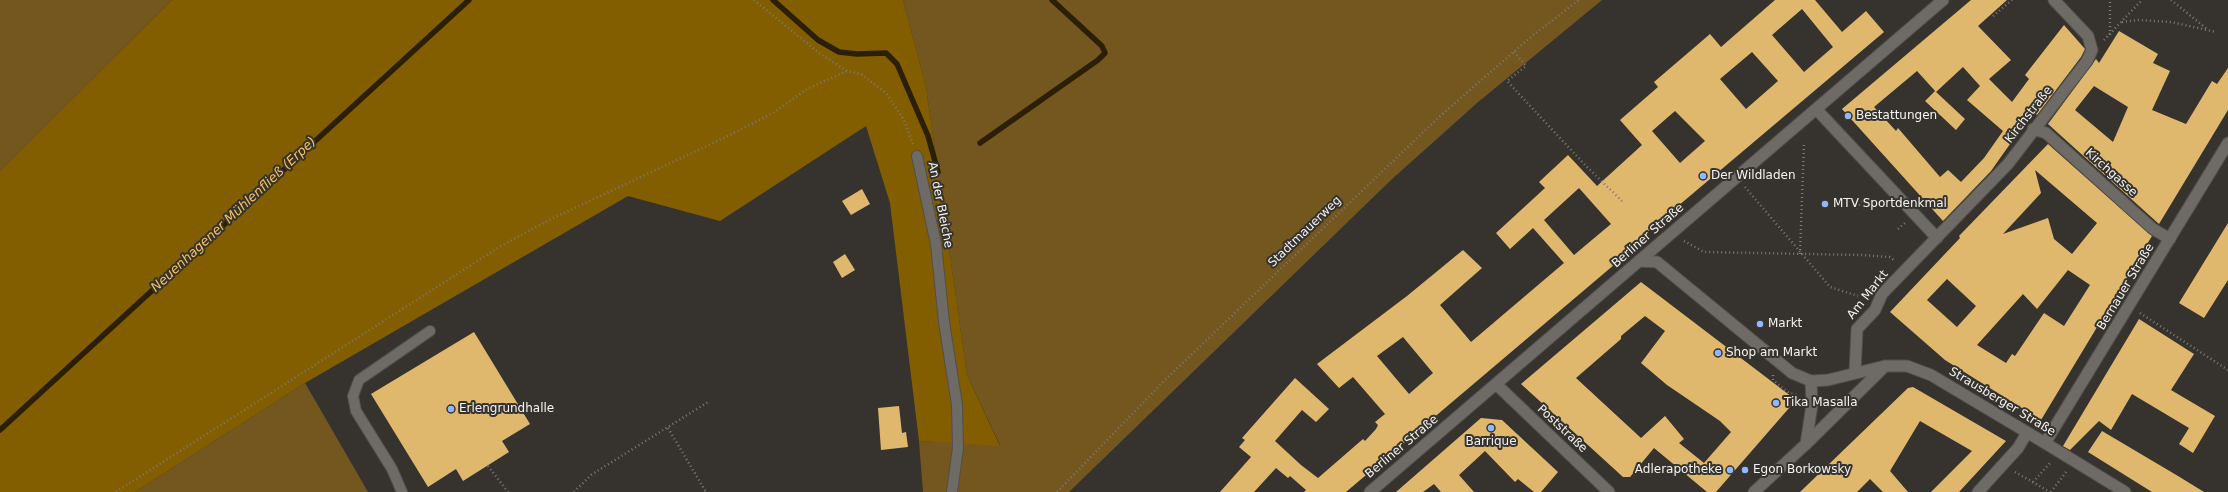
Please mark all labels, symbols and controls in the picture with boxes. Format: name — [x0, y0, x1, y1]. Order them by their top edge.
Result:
street label: Kirchstraße — [2002, 84, 2056, 146]
place label: Bestattungen — [1856, 109, 1937, 123]
marker: Bestattungen — [1843, 111, 1853, 121]
water label: Neuenhagener Mühlenfließ (Erpe) — [148, 134, 320, 296]
street label: Kirchgasse — [2082, 146, 2140, 200]
street label: An der Bleiche — [925, 161, 955, 249]
place label: Der Wildladen — [1711, 169, 1796, 183]
marker: Der Wildladen — [1698, 171, 1708, 181]
street label: Stadtmauerweg — [1266, 194, 1344, 270]
place label: MTV Sportdenkmal — [1833, 197, 1947, 211]
marker: MTV Sportdenkmal — [1820, 199, 1830, 209]
street label: Berliner Straße — [1609, 201, 1687, 271]
street label: Bernauer Straße — [2094, 241, 2158, 333]
street label: Am Markt — [1844, 268, 1892, 322]
place label: Markt — [1768, 317, 1802, 331]
marker: Markt — [1755, 319, 1765, 329]
place label: Shop am Markt — [1726, 346, 1817, 360]
marker: Shop am Markt — [1713, 348, 1723, 358]
street label: Strausberger Straße — [1946, 365, 2058, 439]
place label: Tika Masalla — [1784, 396, 1858, 410]
marker: Tika Masalla — [1771, 398, 1781, 408]
place label: Erlengrundhalle — [459, 402, 554, 416]
street label: Poststraße — [1534, 402, 1590, 456]
marker: Erlengrundhalle — [446, 404, 456, 414]
street label: Berliner Straße — [1363, 412, 1441, 482]
marker: Barrique — [1486, 423, 1496, 433]
place label: Barrique — [1465, 435, 1517, 449]
place label: Adlerapotheke — [1635, 463, 1722, 477]
place label: Egon Borkowsky — [1753, 463, 1851, 477]
marker: Adlerapotheke — [1725, 465, 1735, 475]
marker: Egon Borkowsky — [1740, 465, 1750, 475]

